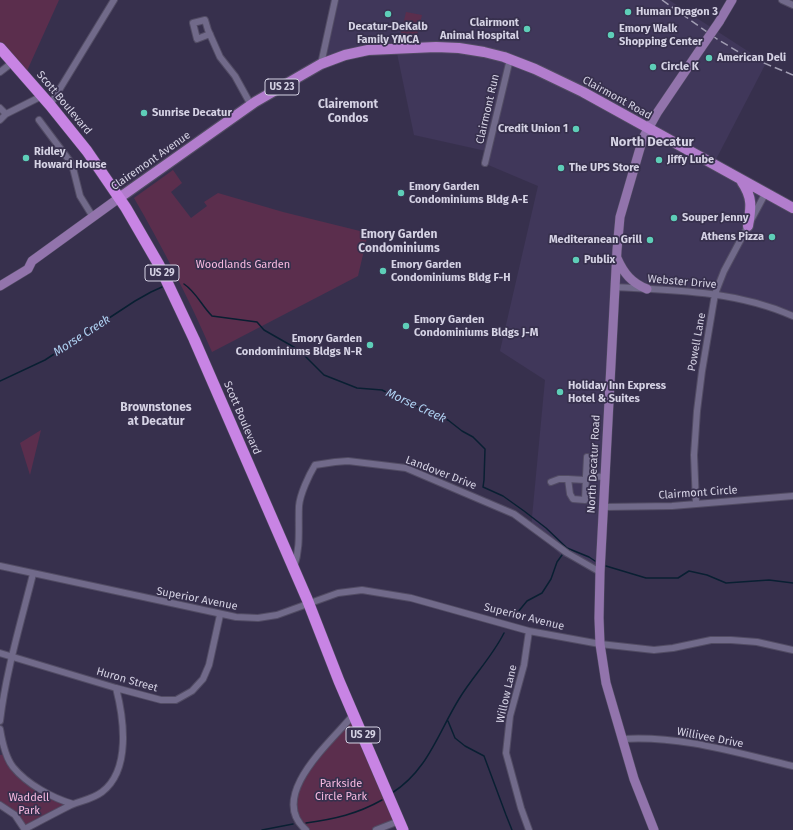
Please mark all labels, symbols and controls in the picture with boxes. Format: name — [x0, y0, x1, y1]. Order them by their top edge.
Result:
place label: Human Dragon 3 — [636, 5, 718, 19]
marker: Human Dragon 3 — [623, 7, 633, 17]
marker: Decatur-DeKalb Family YMCA — [383, 9, 393, 19]
place label: Clairmont Animal Hospital — [440, 16, 519, 42]
place label: Decatur-DeKalb Family YMCA — [348, 20, 428, 46]
place label: Emory Walk Shopping Center — [619, 22, 702, 48]
marker: Clairmont Animal Hospital — [522, 24, 532, 34]
marker: Emory Walk Shopping Center — [606, 30, 616, 40]
place label: American Deli — [717, 51, 786, 65]
marker: American Deli — [704, 53, 714, 63]
place label: Circle K — [661, 60, 699, 74]
marker: Circle K — [648, 62, 658, 72]
street label: Scott Boulevard — [34, 69, 94, 137]
street label: Clairmont Run — [474, 73, 502, 145]
street label: Clairmont Road — [580, 74, 654, 122]
road number: US 23 — [265, 79, 299, 95]
district label: Clairemont Condos — [318, 98, 378, 126]
place label: Sunrise Decatur — [152, 106, 232, 120]
marker: Sunrise Decatur — [139, 108, 149, 118]
place label: Credit Union 1 — [498, 122, 568, 136]
marker: Credit Union 1 — [571, 124, 581, 134]
street label: Clairemont Avenue — [109, 129, 193, 193]
district label: North Decatur — [610, 134, 694, 150]
place label: Ridley Howard House — [34, 145, 107, 171]
marker: Ridley Howard House — [21, 153, 31, 163]
place label: Jiffy Lube — [667, 153, 714, 167]
marker: Jiffy Lube — [654, 155, 664, 165]
place label: The UPS Store — [569, 161, 639, 175]
marker: The UPS Store — [556, 163, 566, 173]
place label: Emory Garden Condominiums Bldg A-E — [409, 180, 528, 206]
marker: Emory Garden Condominiums Bldg A-E — [396, 188, 406, 198]
place label: Souper Jenny — [682, 211, 749, 225]
marker: Souper Jenny — [669, 213, 679, 223]
district label: Emory Garden Condominiums — [358, 228, 440, 256]
place label: Athens Pizza — [701, 230, 764, 244]
marker: Athens Pizza — [767, 232, 777, 242]
place label: Mediteranean Grill — [549, 233, 642, 247]
marker: Mediteranean Grill — [645, 235, 655, 245]
place label: Publix — [584, 253, 615, 267]
marker: Publix — [571, 255, 581, 265]
park label: Woodlands Garden — [196, 258, 290, 272]
place label: Emory Garden Condominiums Bldg F-H — [391, 258, 511, 284]
road number: US 29 — [145, 265, 179, 281]
marker: Emory Garden Condominiums Bldg F-H — [378, 266, 388, 276]
street label: Webster Drive — [647, 272, 717, 292]
water label: Morse Creek — [51, 312, 113, 360]
street label: Powell Lane — [685, 312, 709, 372]
place label: Emory Garden Condominiums Bldgs J-M — [414, 313, 538, 339]
marker: Emory Garden Condominiums Bldgs J-M — [401, 321, 411, 331]
place label: Emory Garden Condominiums Bldgs N-R — [236, 332, 362, 358]
marker: Emory Garden Condominiums Bldgs N-R — [365, 340, 375, 350]
street label: Scott Boulevard — [221, 379, 263, 457]
place label: Holiday Inn Express Hotel & Suites — [568, 379, 666, 405]
water label: Morse Creek — [383, 386, 449, 426]
marker: Holiday Inn Express Hotel & Suites — [555, 387, 565, 397]
district label: Brownstones at Decatur — [120, 401, 192, 429]
street label: North Decatur Road — [585, 414, 603, 514]
street label: Landover Drive — [404, 453, 478, 493]
street label: Clairmont Circle — [658, 484, 738, 502]
street label: Superior Avenue — [155, 585, 239, 613]
street label: Superior Avenue — [482, 601, 566, 633]
street label: Willow Lane — [494, 663, 520, 725]
street label: Huron Street — [95, 665, 159, 695]
street label: Willivee Drive — [675, 725, 745, 751]
road number: US 29 — [346, 727, 380, 743]
park label: Parkside Circle Park — [315, 777, 367, 803]
park label: Waddell Park — [9, 791, 49, 817]

